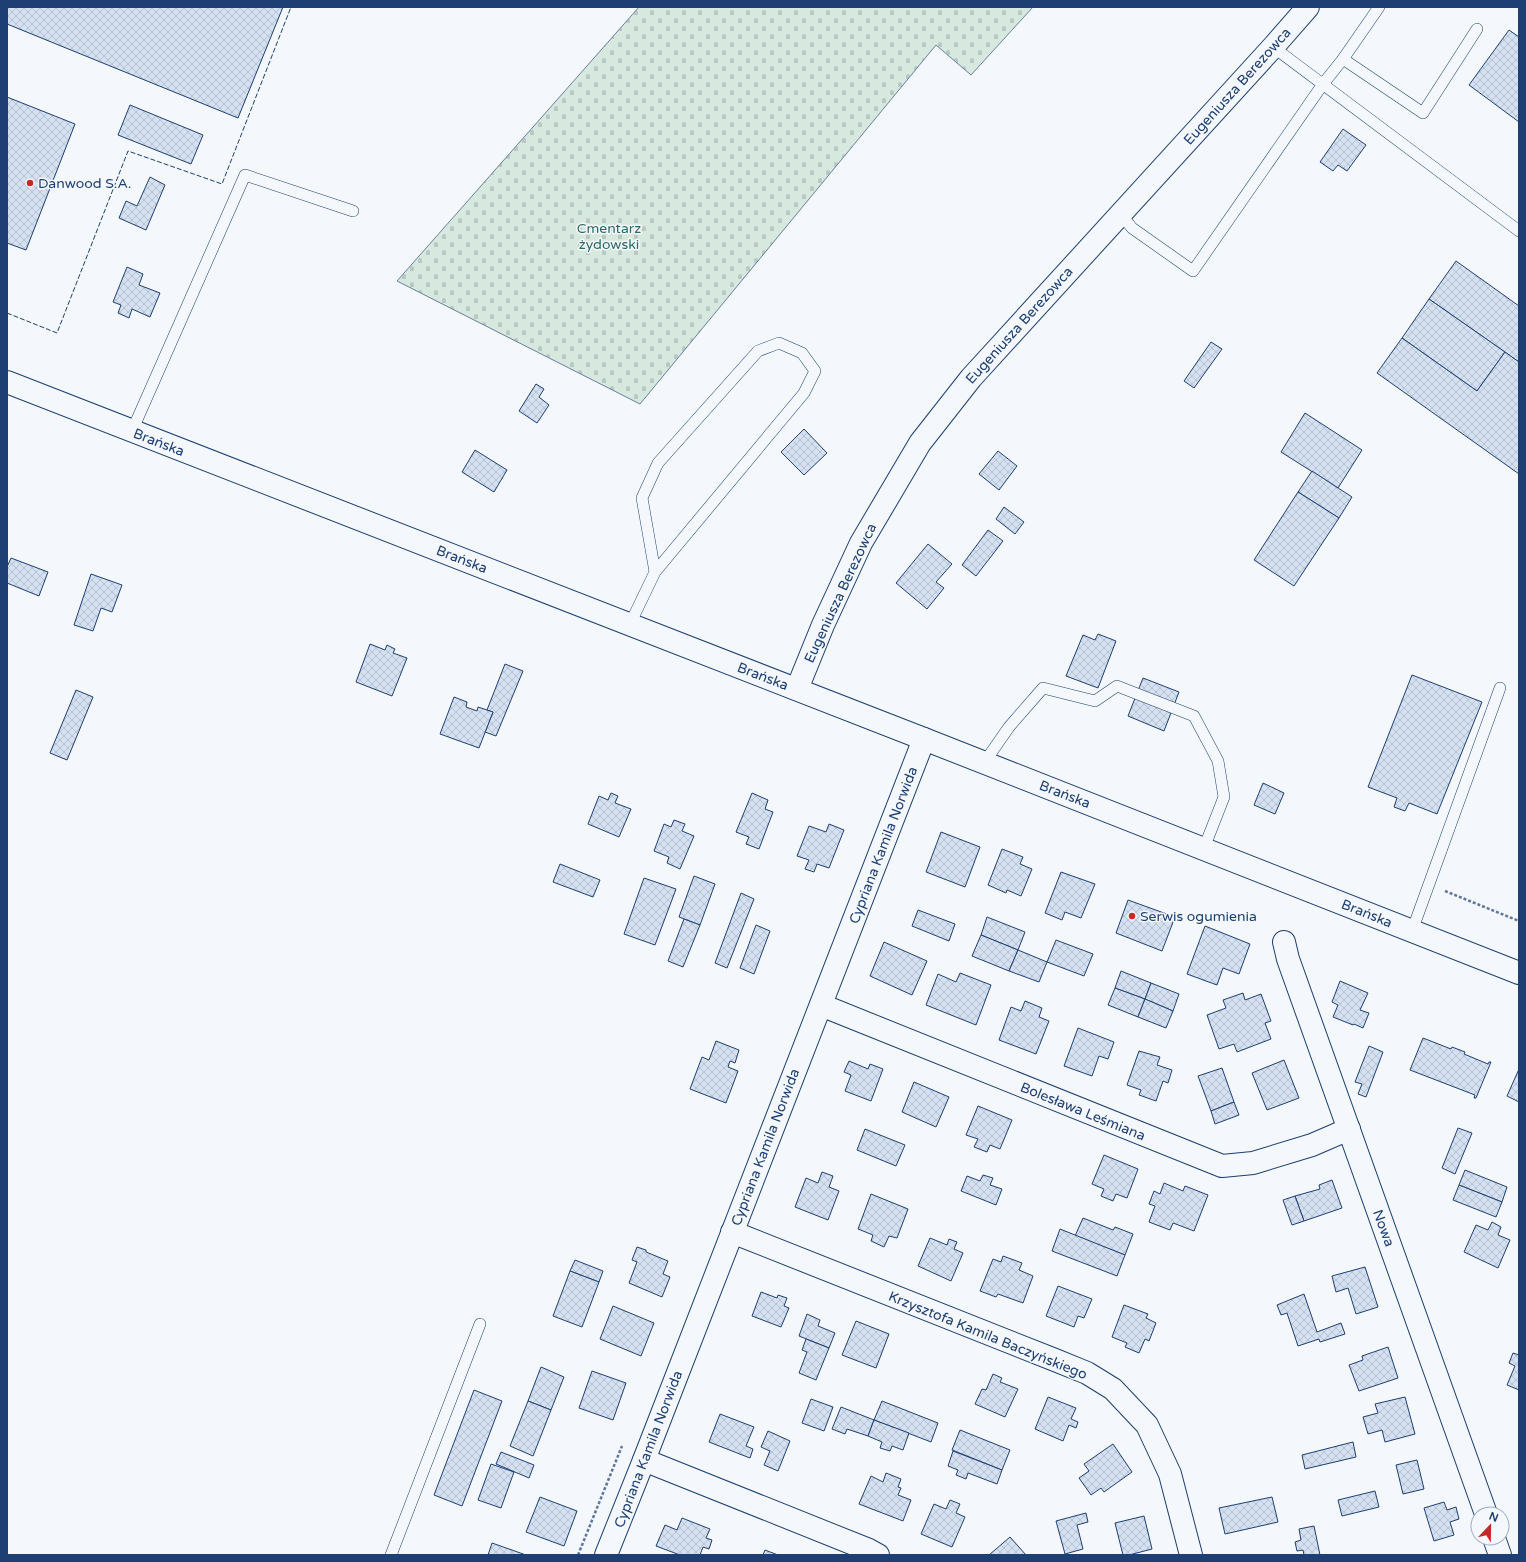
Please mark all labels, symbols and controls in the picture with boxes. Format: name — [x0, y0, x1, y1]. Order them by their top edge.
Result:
street label: Eugeniusza Berezowca — [1180, 24, 1295, 149]
place label: Danwood S.A. — [38, 175, 131, 192]
marker: Danwood S.A. — [25, 178, 35, 188]
park label: Cmentarz żydowski — [577, 220, 641, 253]
street label: Eugeniusza Berezowca — [962, 263, 1077, 388]
street label: Brańska — [131, 425, 187, 460]
street label: Eugeniusza Berezowca — [801, 521, 880, 666]
street label: Brańska — [434, 542, 490, 577]
street label: Brańska — [735, 659, 791, 694]
street label: Cypriana Kamila Norwida — [846, 764, 921, 926]
street label: Brańska — [1037, 777, 1093, 812]
street label: Brańska — [1339, 896, 1395, 931]
place label: Serwis ogumienia — [1140, 908, 1257, 925]
marker: Serwis ogumienia — [1127, 911, 1137, 921]
street label: Cypriana Kamila Norwida — [728, 1066, 803, 1228]
street label: Bolesława Leśmiana — [1018, 1079, 1148, 1144]
street label: Nowa — [1369, 1207, 1398, 1249]
street label: Krzysztofa Kamila Baczyńskiego — [886, 1288, 1090, 1383]
street label: Cypriana Kamila Norwida — [611, 1368, 686, 1530]
north arrow — [1470, 1506, 1510, 1546]
text: N — [1487, 1510, 1500, 1525]

